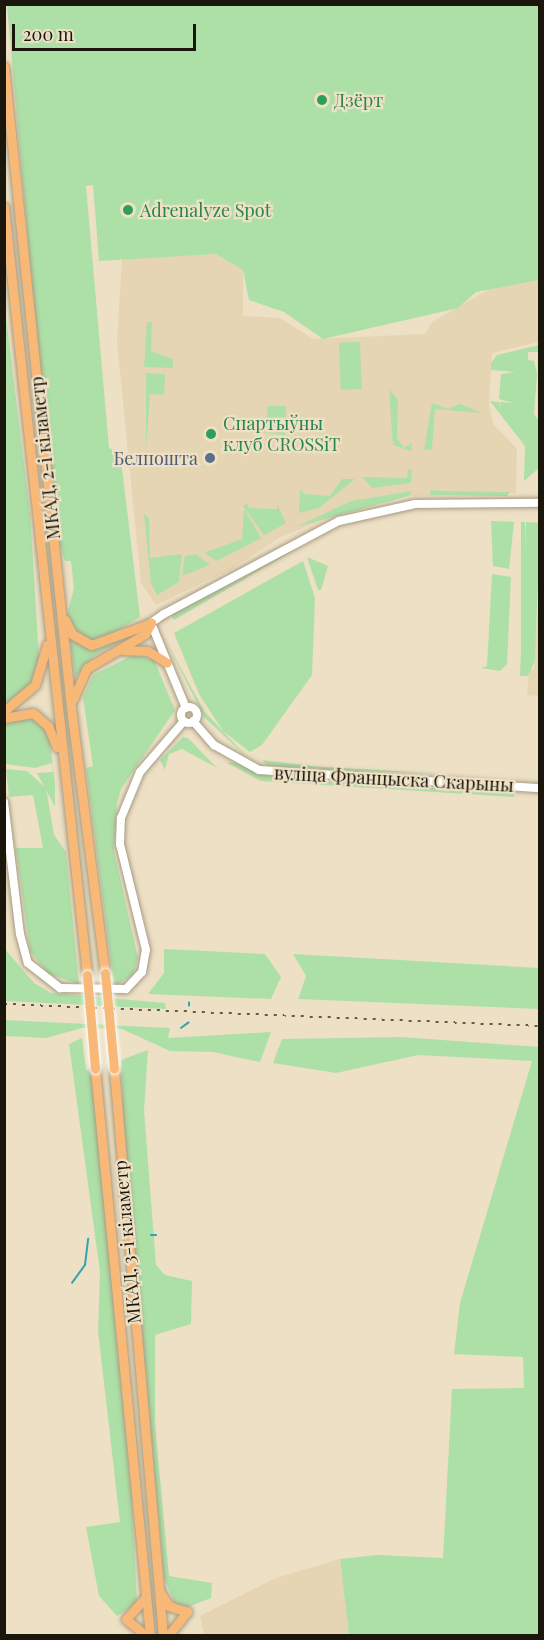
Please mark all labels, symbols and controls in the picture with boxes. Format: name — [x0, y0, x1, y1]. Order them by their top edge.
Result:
scale bar — [15, 12, 200, 50]
text: 200 m — [23, 22, 74, 46]
place label: Дзёрт — [334, 89, 383, 111]
marker: Дзёрт — [315, 93, 329, 107]
place label: Adrenalyze Spot — [140, 199, 271, 221]
marker: Adrenalyze Spot — [121, 203, 135, 217]
street label: МКАД, 2-і кіламетр — [26, 375, 64, 541]
place label: Спартыўны клуб CROSSiT — [223, 413, 340, 456]
marker: Спартыўны клуб CROSSiT — [204, 427, 218, 441]
place label: Белпошта — [113, 447, 198, 469]
marker: Белпошта — [203, 451, 217, 465]
street label: вуліца Францыска Скарыны — [274, 762, 514, 796]
street label: МКАД, 3-і кіламетр — [109, 1160, 145, 1324]

